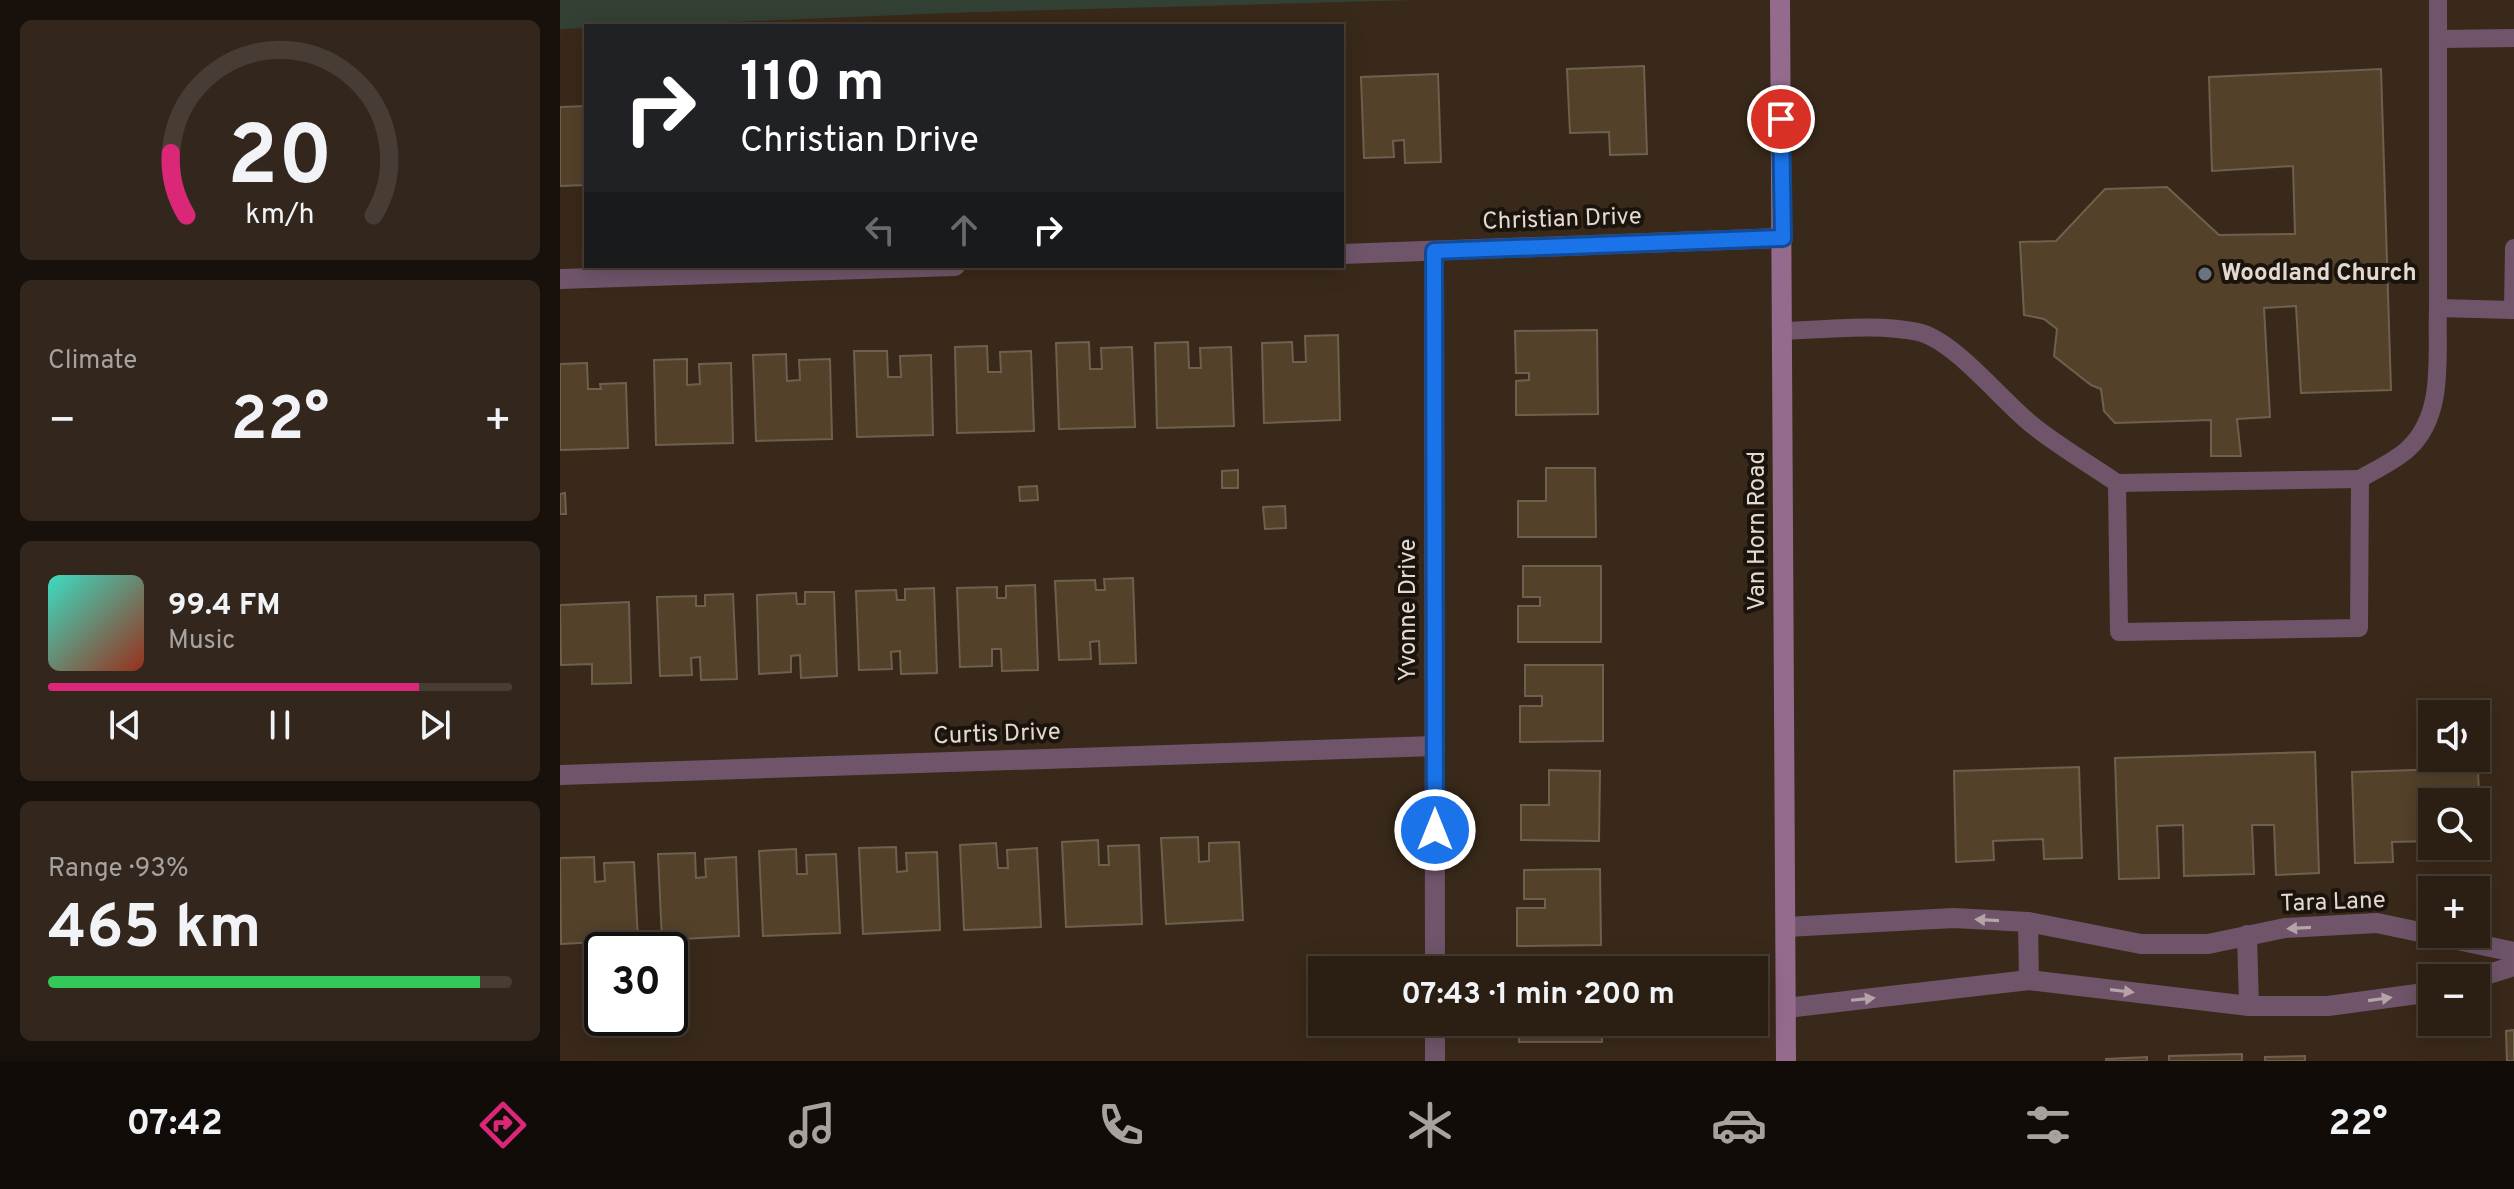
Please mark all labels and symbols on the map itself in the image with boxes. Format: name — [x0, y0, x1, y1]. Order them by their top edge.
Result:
pin — [1747, 85, 1815, 153]
street label: Christian Drive — [1482, 202, 1642, 238]
place label: Woodland Church — [2221, 259, 2417, 289]
marker: Woodland Church — [2196, 265, 2214, 283]
street label: Van Horn Road — [1743, 451, 1773, 611]
street label: Yvonne Drive — [1394, 539, 1424, 681]
street label: Curtis Drive — [933, 718, 1061, 752]
position arrow — [1393, 788, 1477, 872]
street label: Tara Lane — [2280, 886, 2386, 920]
one-way arrow — [1974, 913, 1999, 926]
one-way arrow — [2286, 921, 2311, 934]
speed limit sign: 30 — [584, 932, 688, 1036]
one-way arrow — [2110, 985, 2135, 998]
one-way arrow — [2368, 992, 2393, 1005]
one-way arrow — [1851, 993, 1876, 1006]

